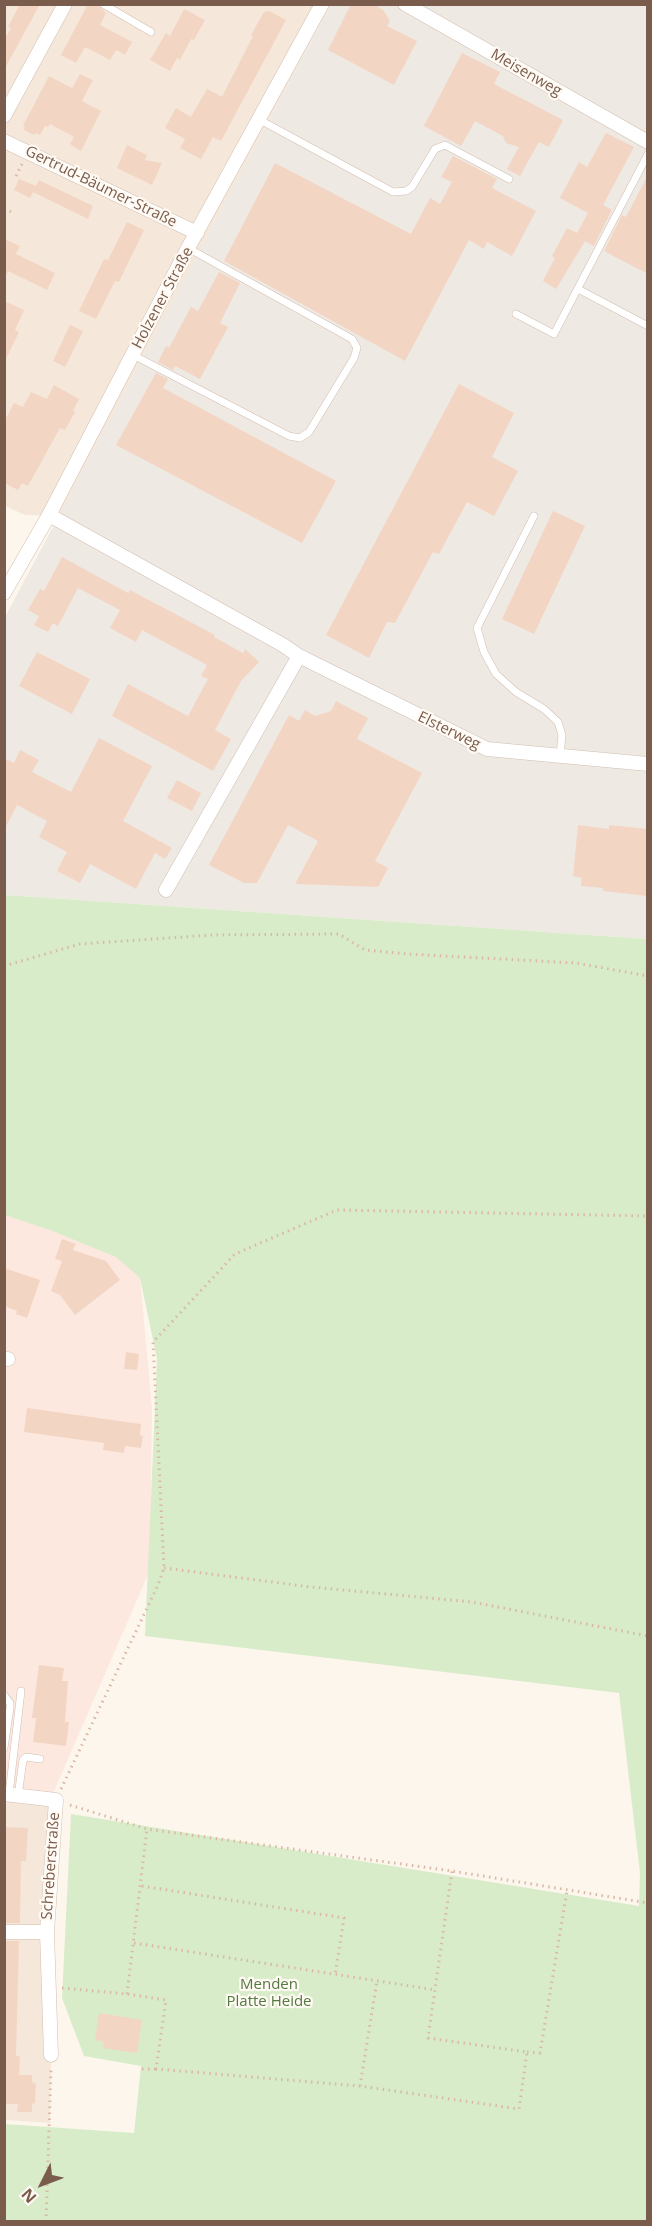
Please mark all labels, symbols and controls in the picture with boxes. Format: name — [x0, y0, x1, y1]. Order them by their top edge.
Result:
street label: Meisenweg — [487, 46, 565, 100]
street label: Gertrud-Bäumer-Straße — [22, 142, 180, 232]
street label: Holzener Straße — [129, 244, 197, 352]
street label: Elsterweg — [415, 708, 483, 754]
street label: Schreberstraße — [38, 1812, 64, 1920]
park label: Menden Platte Heide — [226, 1976, 312, 2011]
north arrow — [12, 2154, 72, 2214]
text: N — [16, 2184, 41, 2208]

